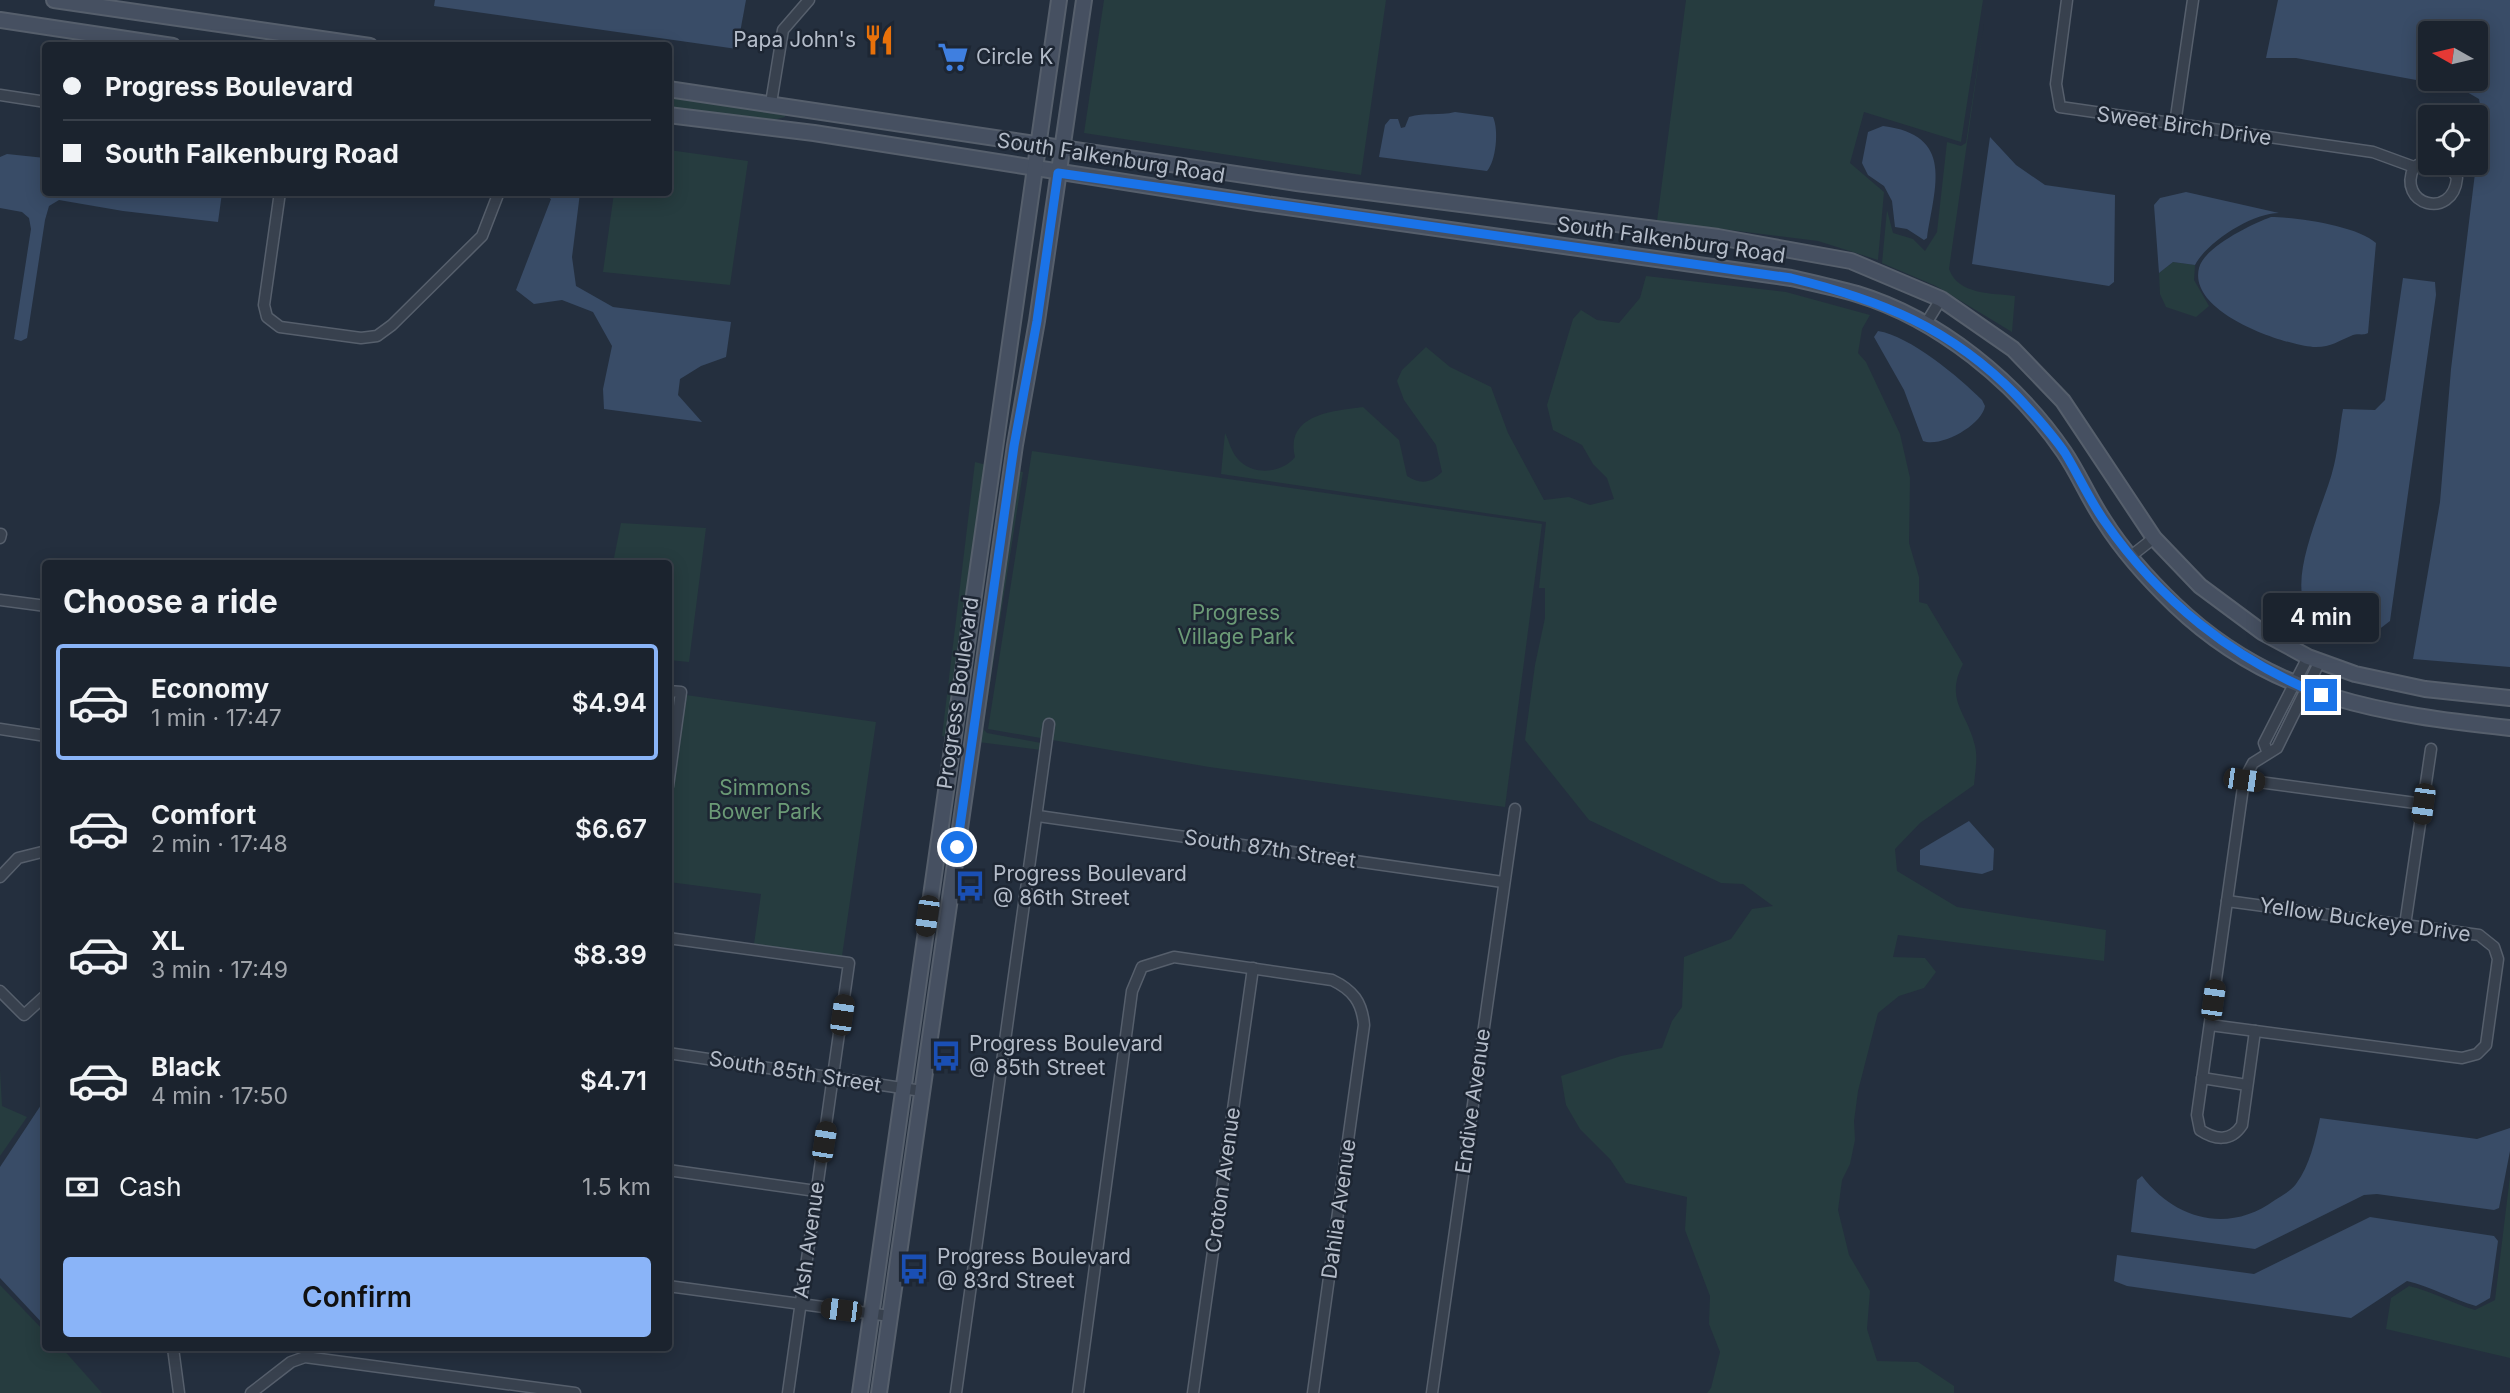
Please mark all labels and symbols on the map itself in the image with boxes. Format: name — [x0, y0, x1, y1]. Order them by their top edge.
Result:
north arrow — [2418, 21, 2488, 91]
restaurant icon: Papa John's — [862, 23, 896, 57]
place label: Papa John's — [733, 27, 856, 52]
supermarket icon: Circle K — [936, 40, 970, 74]
place label: Circle K — [976, 44, 1053, 69]
street label: Sweet Birch Drive — [2095, 101, 2273, 150]
street label: South Falkenburg Road — [995, 127, 1227, 188]
street label: South Falkenburg Road — [1555, 211, 1787, 268]
callout: 4 min — [2263, 594, 2379, 642]
street label: Progress Boulevard — [932, 595, 983, 791]
park label: Progress Village Park — [1177, 600, 1295, 649]
route end — [2305, 679, 2337, 711]
car — [2222, 767, 2267, 793]
park label: Simmons Bower Park — [708, 775, 822, 824]
car — [2410, 782, 2437, 826]
street label: South 87th Street — [1183, 824, 1358, 873]
route start — [941, 831, 973, 863]
place label: Progress Boulevard @ 86th Street — [993, 861, 1187, 910]
bus stop icon: Progress Boulevard @ 86th Street — [953, 869, 987, 903]
street label: Yellow Buckeye Drive — [2258, 892, 2472, 947]
car — [914, 894, 941, 938]
car — [2200, 978, 2227, 1022]
car — [829, 993, 856, 1037]
street label: Endive Avenue — [1450, 1027, 1495, 1175]
place label: Progress Boulevard @ 85th Street — [969, 1031, 1163, 1080]
bus stop icon: Progress Boulevard @ 85th Street — [929, 1039, 963, 1073]
street label: South 85th Street — [707, 1046, 883, 1097]
street label: Croton Avenue — [1200, 1105, 1245, 1254]
car — [811, 1120, 838, 1164]
street label: Dahlia Avenue — [1316, 1137, 1361, 1280]
street label: Ash Avenue — [788, 1180, 829, 1300]
place label: Progress Boulevard @ 83rd Street — [937, 1244, 1131, 1293]
bus stop icon: Progress Boulevard @ 83rd Street — [897, 1252, 931, 1286]
car — [819, 1297, 864, 1323]

